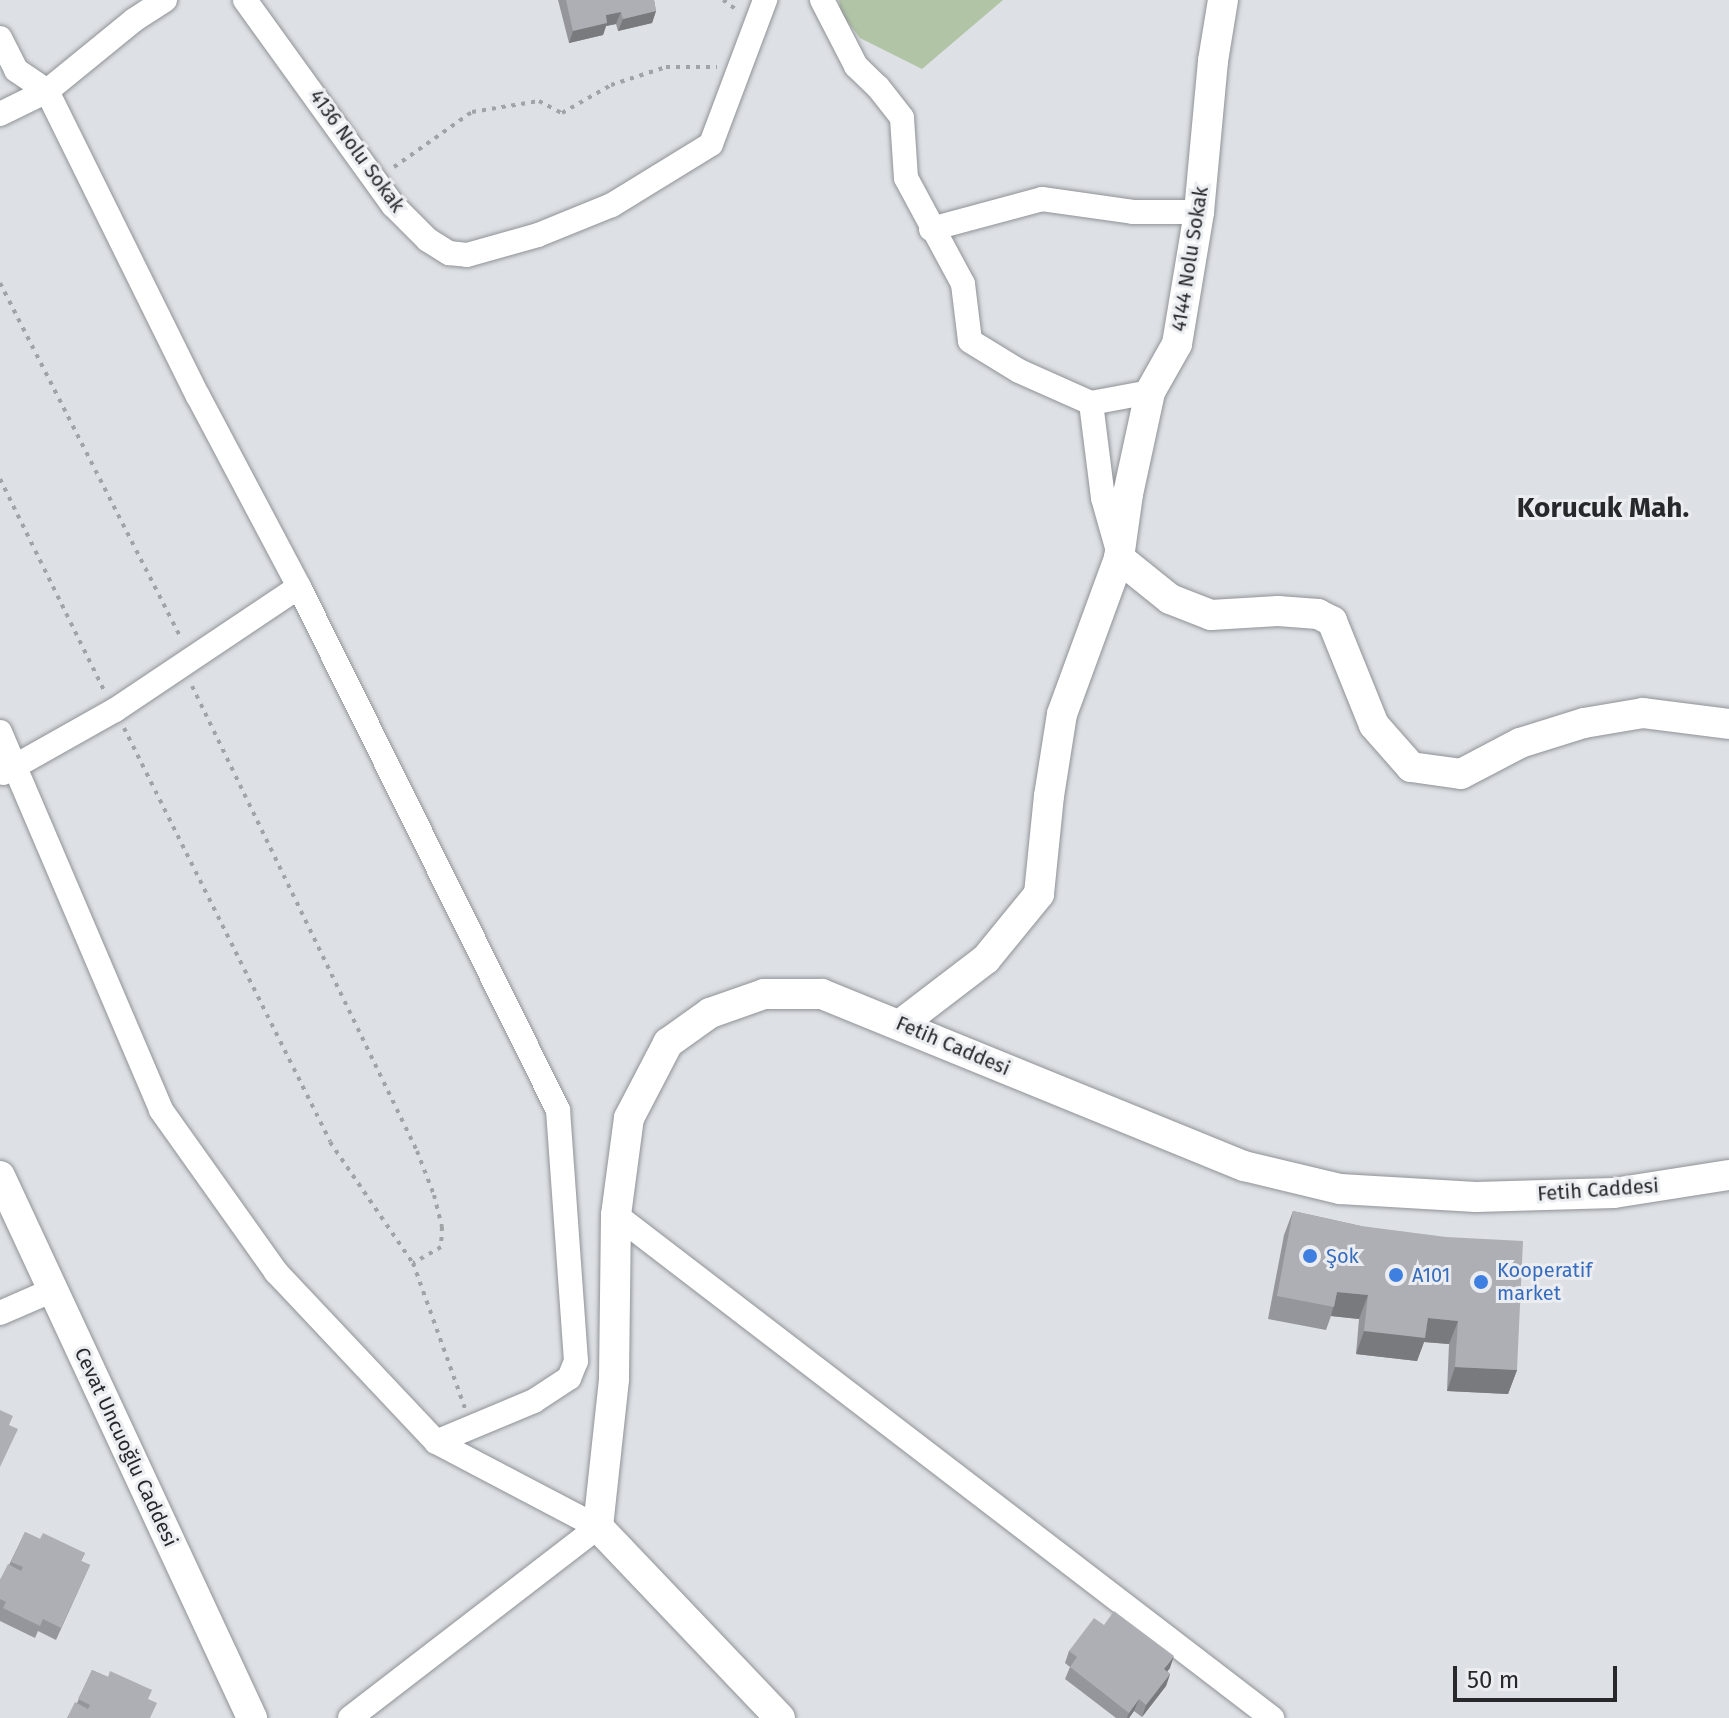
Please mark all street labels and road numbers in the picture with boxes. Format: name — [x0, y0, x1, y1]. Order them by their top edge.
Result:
street label: 4136 Nolu Sokak — [304, 85, 410, 217]
street label: 4144 Nolu Sokak — [1167, 185, 1213, 333]
street label: Fetih Caddesi — [892, 1011, 1014, 1081]
street label: Fetih Caddesi — [1537, 1174, 1659, 1206]
street label: Cevat Uncuoğlu Caddesi — [69, 1344, 183, 1550]

